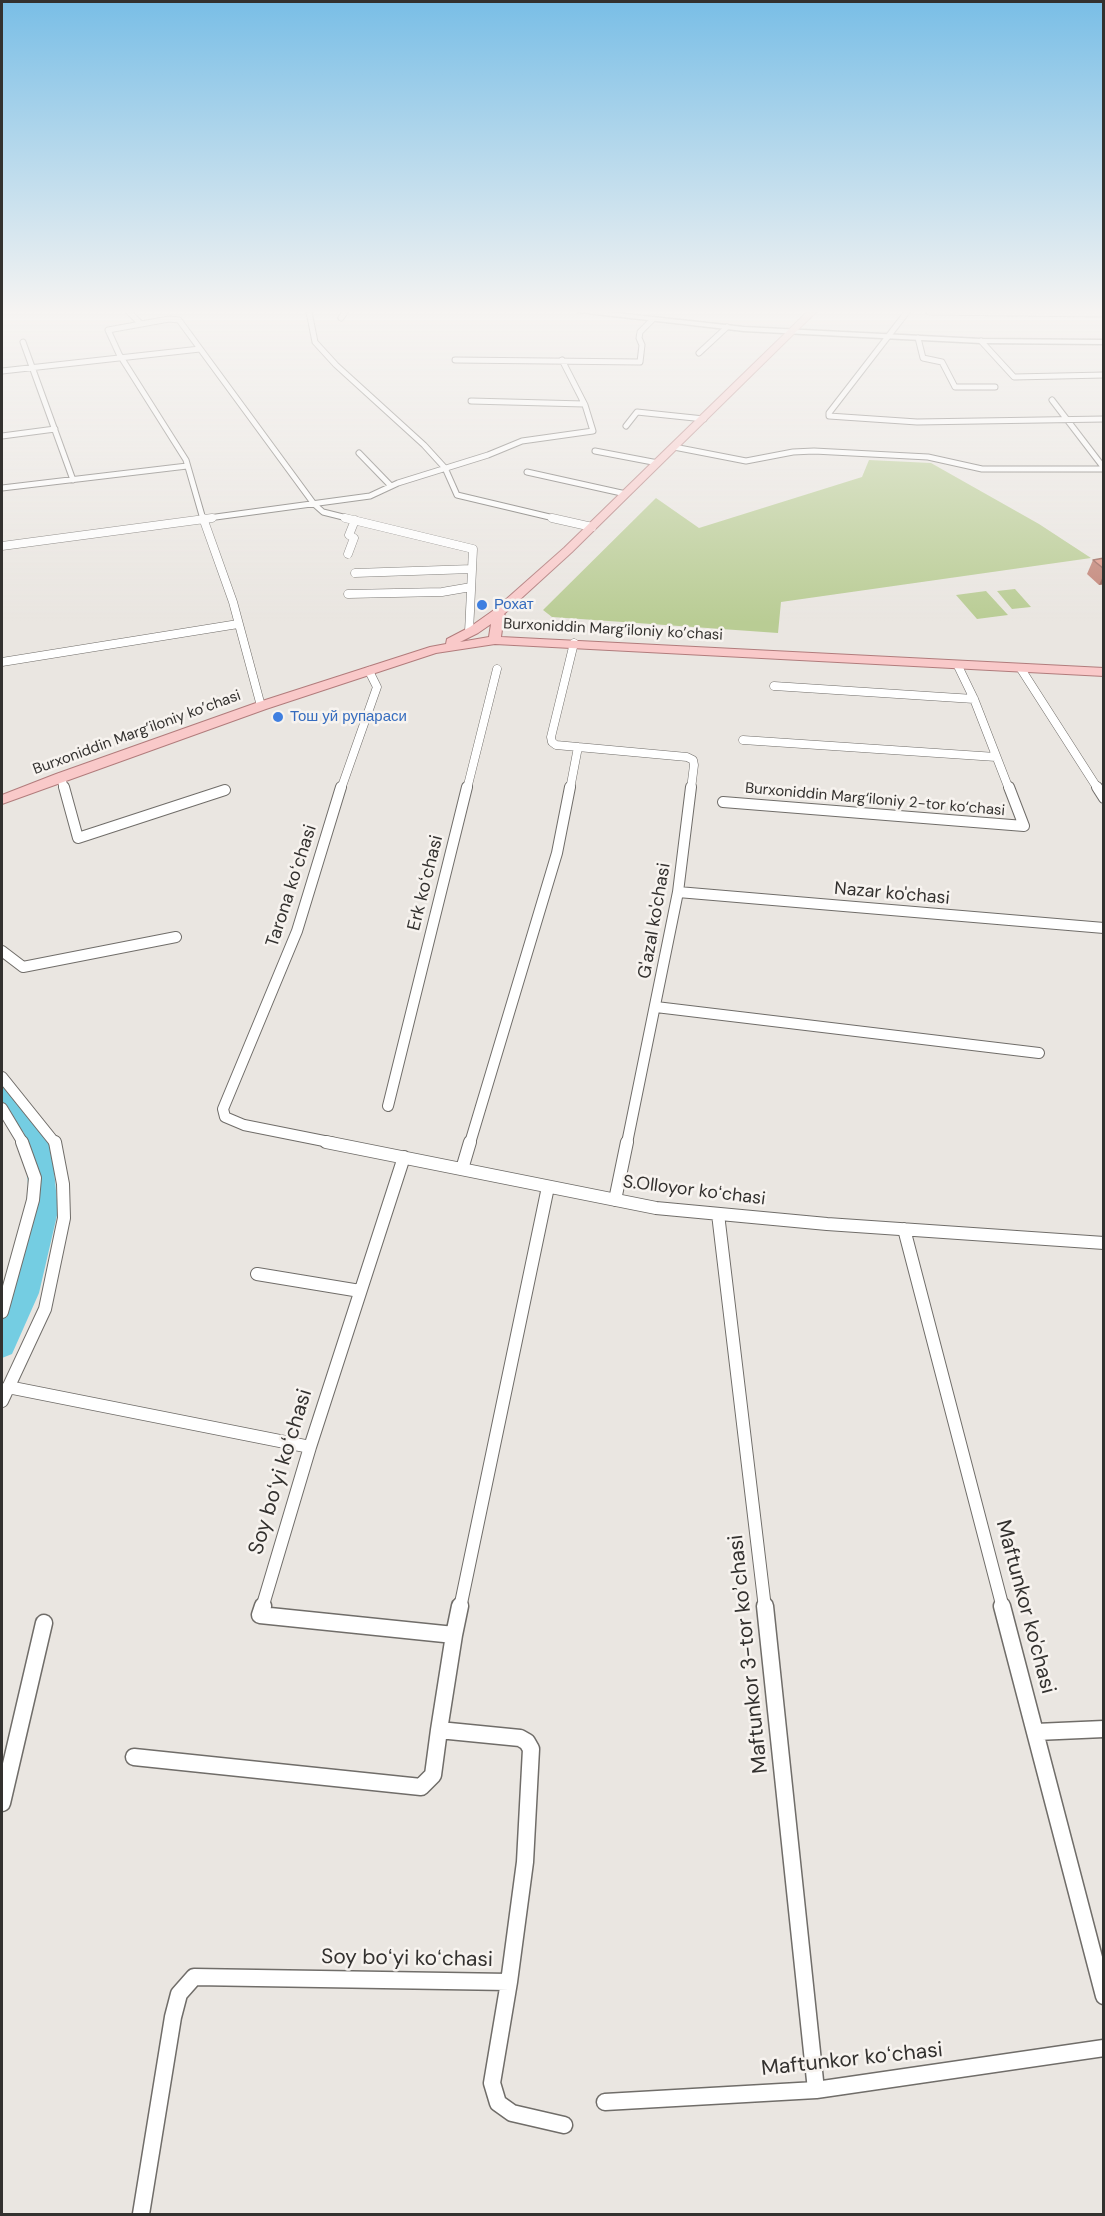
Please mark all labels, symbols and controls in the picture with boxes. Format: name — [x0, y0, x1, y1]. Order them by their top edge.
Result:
place label: Рохат — [494, 596, 534, 614]
marker: Рохат — [475, 598, 489, 612]
street label: Burxoniddin Marg’iloniy ko’chasi — [503, 615, 723, 645]
street label: Burxoniddin Marg’iloniy ko’chasi — [31, 687, 243, 779]
place label: Тош уй рупараси — [290, 708, 407, 726]
marker: Тош уй рупараси — [271, 710, 285, 724]
street label: Burxoniddin Marg‘iloniy 2-tor ko‘chasi — [744, 780, 1006, 820]
street label: Tarona koʻchasi — [262, 822, 322, 950]
street label: Erk koʻchasi — [404, 833, 448, 933]
street label: G'azal ko'chasi — [634, 861, 676, 981]
street label: Nazar ko'chasi — [833, 878, 951, 910]
street label: S.Olloyor koʻchasi — [621, 1172, 767, 1210]
street label: Soy boʻyi koʻchasi — [244, 1386, 318, 1558]
street label: Maftunkor ko'chasi — [990, 1517, 1060, 1697]
street label: Maftunkor 3-tor koʼchasi — [724, 1533, 774, 1775]
street label: Soy boʻyi koʻchasi — [321, 1945, 493, 1973]
street label: Maftunkor koʻchasi — [760, 2038, 944, 2082]

